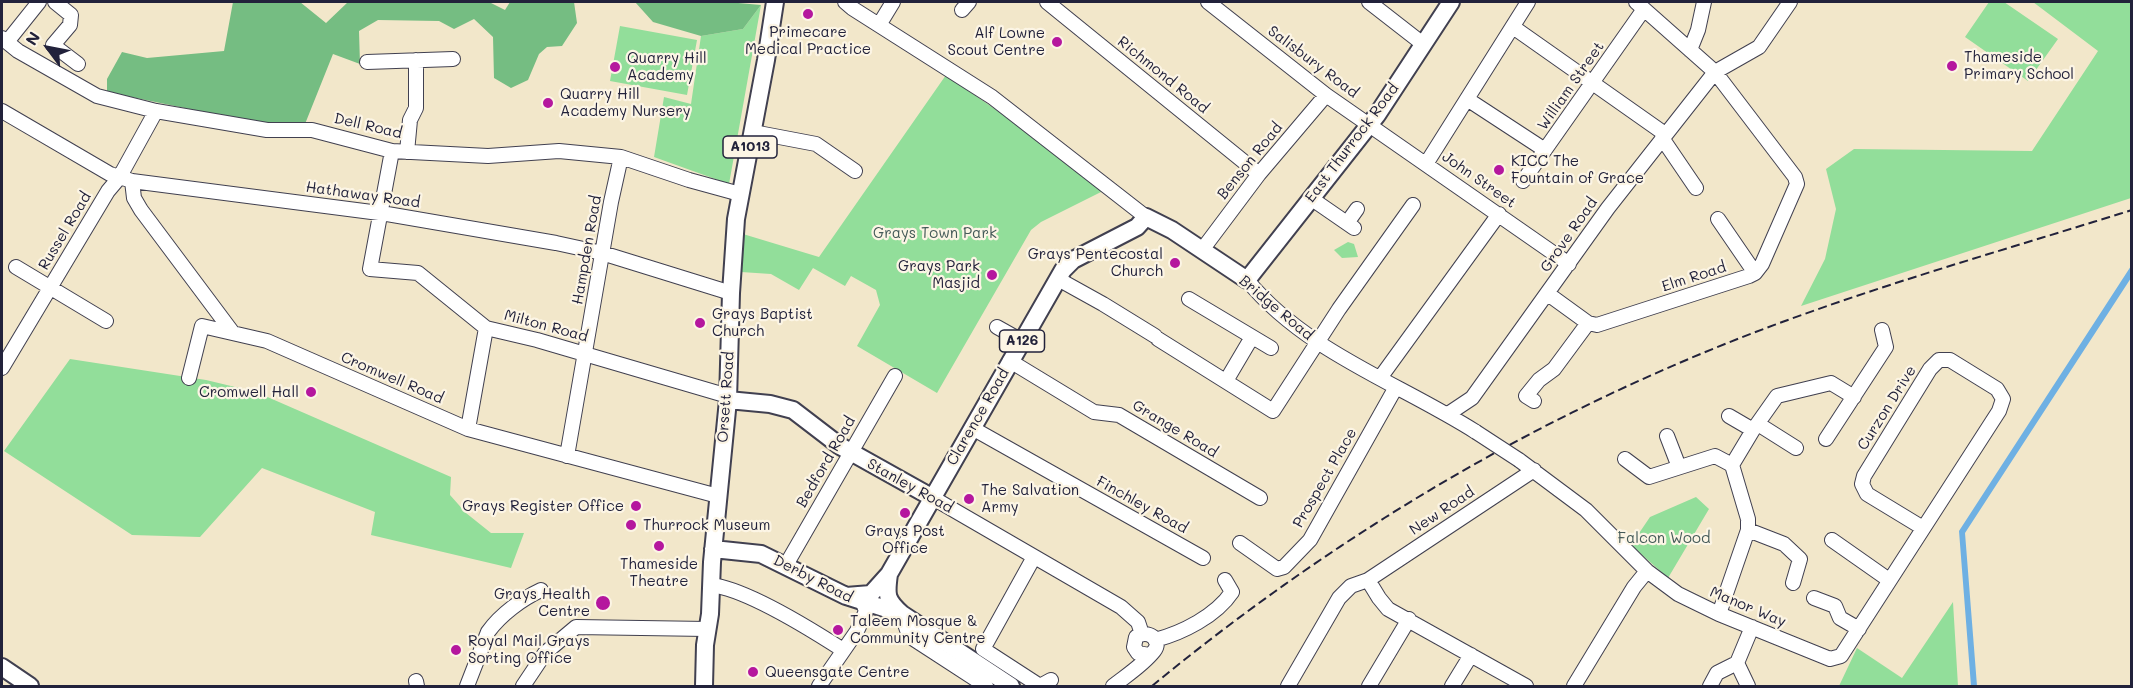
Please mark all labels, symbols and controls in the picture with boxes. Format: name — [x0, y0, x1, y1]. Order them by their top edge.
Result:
marker: Primecare Medical Practice — [801, 7, 815, 21]
north arrow — [18, 18, 78, 78]
street label: Salisbury Road — [1264, 22, 1362, 102]
place label: Primecare Medical Practice — [745, 23, 871, 58]
place label: Alf Lowne Scout Centre — [948, 24, 1045, 59]
text: N — [20, 27, 44, 49]
street label: Richmond Road — [1114, 33, 1212, 117]
marker: Alf Lowne Scout Centre — [1050, 35, 1064, 49]
street label: William Street — [1534, 38, 1608, 134]
place label: Thameside Primary School — [1964, 48, 2074, 83]
place label: Quarry Hill Academy — [627, 49, 707, 84]
marker: Thameside Primary School — [1945, 59, 1959, 73]
marker: Quarry Hill Academy — [608, 60, 622, 74]
street label: East Thurrock Road — [1301, 80, 1403, 206]
place label: Quarry Hill Academy Nursery — [560, 85, 691, 120]
marker: Quarry Hill Academy Nursery — [541, 96, 555, 110]
street label: Dell Road — [332, 109, 404, 143]
street label: Benson Road — [1214, 119, 1286, 203]
road number: A1013 — [723, 136, 777, 158]
street label: John Street — [1438, 148, 1520, 212]
place label: KICC The Fountain of Grace — [1511, 152, 1644, 187]
marker: KICC The Fountain of Grace — [1492, 163, 1506, 177]
street label: Hathaway Road — [305, 178, 421, 212]
street label: Russel Road — [35, 189, 95, 273]
street label: Hampden Road — [569, 194, 605, 306]
street label: Grove Road — [1537, 194, 1601, 276]
park label: Grays Town Park — [873, 224, 997, 242]
place label: Grays Pentecostal Church — [1028, 245, 1163, 280]
marker: Grays Pentecostal Church — [1168, 256, 1182, 270]
place label: Grays Park Masjid — [898, 257, 980, 292]
street label: Elm Road — [1660, 258, 1728, 296]
marker: Grays Park Masjid — [985, 268, 999, 282]
street label: Bridge Road — [1235, 272, 1317, 344]
place label: Grays Baptist Church — [712, 305, 813, 340]
street label: Milton Road — [502, 306, 590, 346]
marker: Grays Baptist Church — [693, 316, 707, 330]
road number: A126 — [1000, 330, 1044, 352]
street label: Cromwell Road — [338, 348, 446, 408]
street label: Orsett Road — [714, 351, 738, 443]
street label: Curzon Drive — [1854, 362, 1920, 454]
street label: Clarence Road — [943, 365, 1013, 469]
place label: Cromwell Hall — [199, 383, 299, 401]
marker: Cromwell Hall — [304, 385, 318, 399]
street label: Grange Road — [1129, 396, 1221, 462]
street label: Bedford Road — [793, 413, 859, 511]
street label: Prospect Place — [1289, 425, 1361, 531]
street label: Stanley Road — [864, 455, 956, 517]
street label: Finchley Road — [1093, 472, 1191, 538]
place label: The Salvation Army — [981, 481, 1079, 516]
street label: New Road — [1406, 483, 1478, 539]
marker: The Salvation Army — [962, 492, 976, 506]
place label: Grays Register Office — [462, 497, 624, 515]
marker: Grays Register Office — [629, 499, 643, 513]
marker: Grays Post Office — [898, 506, 912, 520]
place label: Thurrock Museum — [643, 516, 770, 534]
marker: Thurrock Museum — [624, 518, 638, 532]
place label: Grays Post Office — [865, 522, 945, 557]
park label: Falcon Wood — [1618, 529, 1710, 547]
marker: Thameside Theatre — [652, 539, 666, 553]
street label: Derby Road — [770, 551, 856, 607]
place label: Thameside Theatre — [620, 555, 698, 590]
street label: Manor Way — [1707, 583, 1789, 631]
place label: Grays Health Centre — [494, 585, 590, 620]
marker: Grays Health Centre — [594, 594, 612, 612]
place label: Taleem Mosque & Community Centre — [850, 612, 986, 647]
marker: Taleem Mosque & Community Centre — [831, 623, 845, 637]
place label: Royal Mail Grays Sorting Office — [468, 632, 590, 667]
marker: Royal Mail Grays Sorting Office — [449, 643, 463, 657]
place label: Queensgate Centre — [765, 663, 910, 681]
marker: Queensgate Centre — [746, 665, 760, 679]

